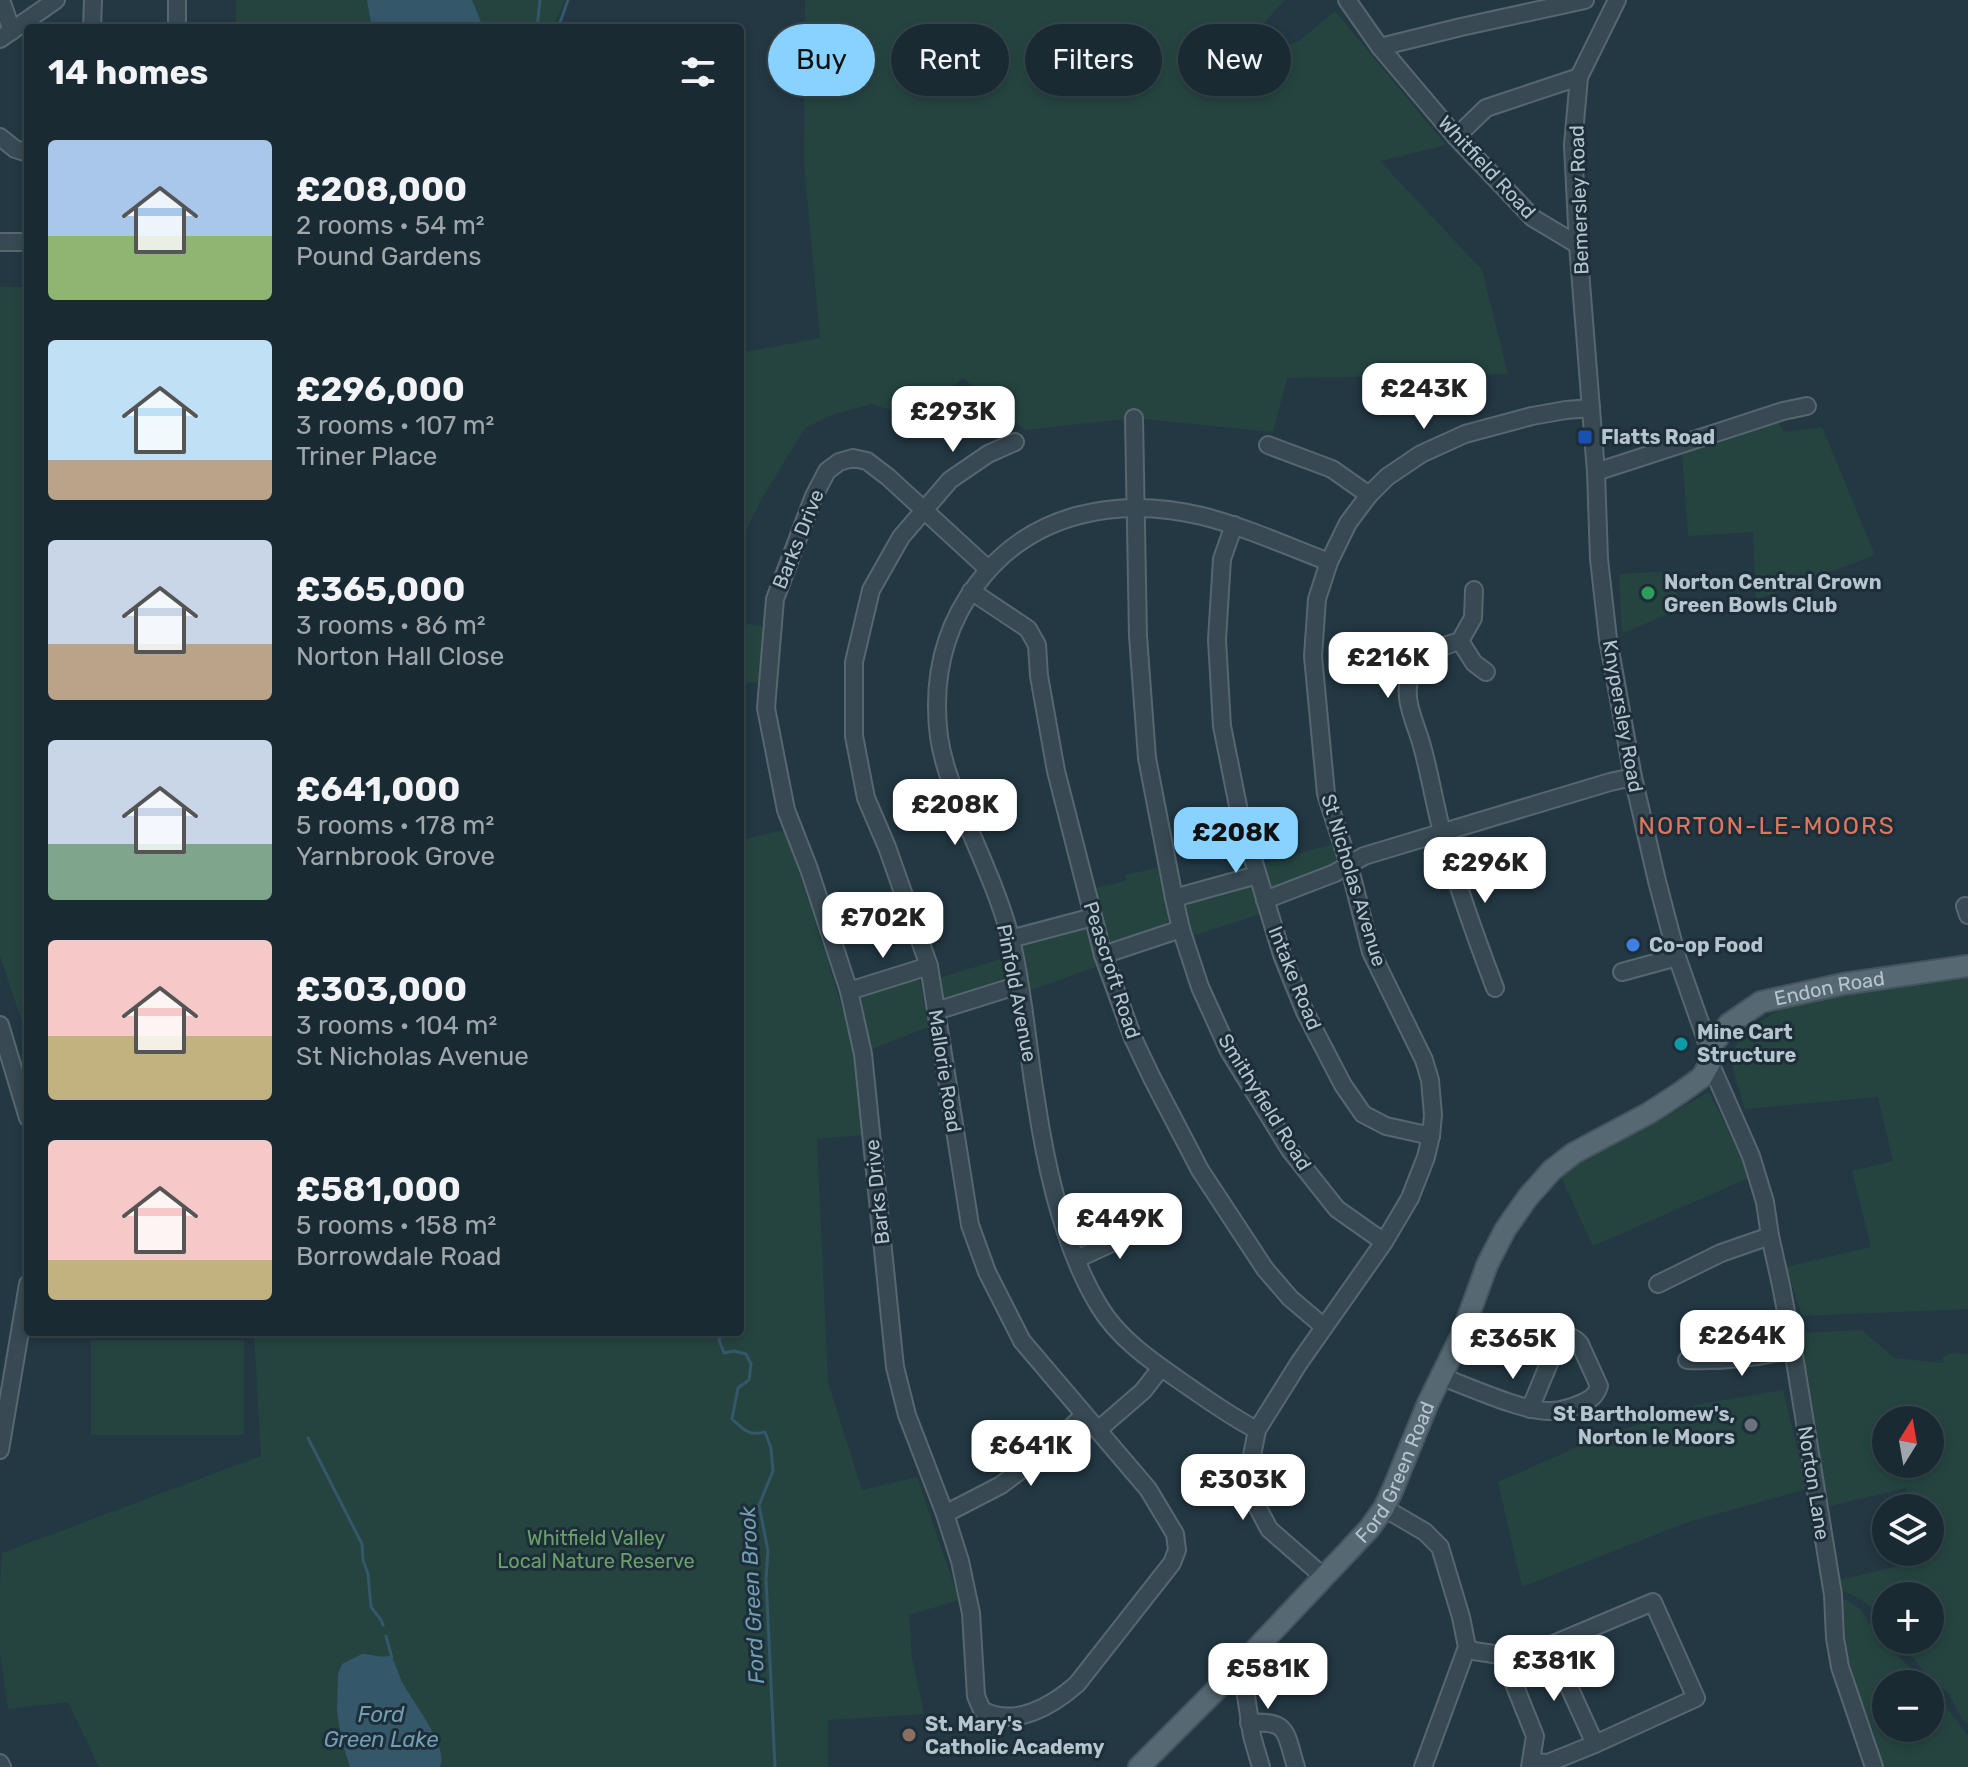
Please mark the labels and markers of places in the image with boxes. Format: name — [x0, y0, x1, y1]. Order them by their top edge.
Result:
pin: £243K — [1368, 363, 1480, 431]
pin: £293K — [897, 386, 1009, 454]
place label: Flatts Road — [1601, 425, 1715, 449]
marker: Flatts Road — [1576, 428, 1594, 446]
place label: Norton Central Crown Green Bowls Club — [1664, 570, 1882, 617]
marker: Norton Central Crown Green Bowls Club — [1639, 584, 1657, 602]
pin: £216K — [1332, 632, 1444, 700]
pin: £208K — [899, 779, 1011, 847]
pin: £208K — [1180, 807, 1292, 875]
pin: £296K — [1429, 837, 1541, 905]
pin: £702K — [827, 892, 939, 960]
place label: Co-op Food — [1649, 933, 1763, 957]
marker: Co-op Food — [1624, 936, 1642, 954]
place label: Mine Cart Structure — [1697, 1020, 1796, 1067]
marker: Mine Cart Structure — [1672, 1035, 1690, 1053]
pin: £449K — [1064, 1193, 1176, 1261]
pin: £264K — [1686, 1310, 1798, 1378]
pin: £365K — [1457, 1313, 1569, 1381]
place label: St Bartholomew's, Norton le Moors — [1553, 1402, 1735, 1449]
marker: St Bartholomew's, Norton le Moors — [1742, 1416, 1760, 1434]
pin: £641K — [975, 1420, 1087, 1488]
pin: £303K — [1187, 1454, 1299, 1522]
pin: £381K — [1498, 1635, 1610, 1703]
pin: £581K — [1212, 1643, 1324, 1711]
place label: St. Mary's Catholic Academy — [925, 1712, 1105, 1759]
marker: St. Mary's Catholic Academy — [900, 1726, 918, 1744]

